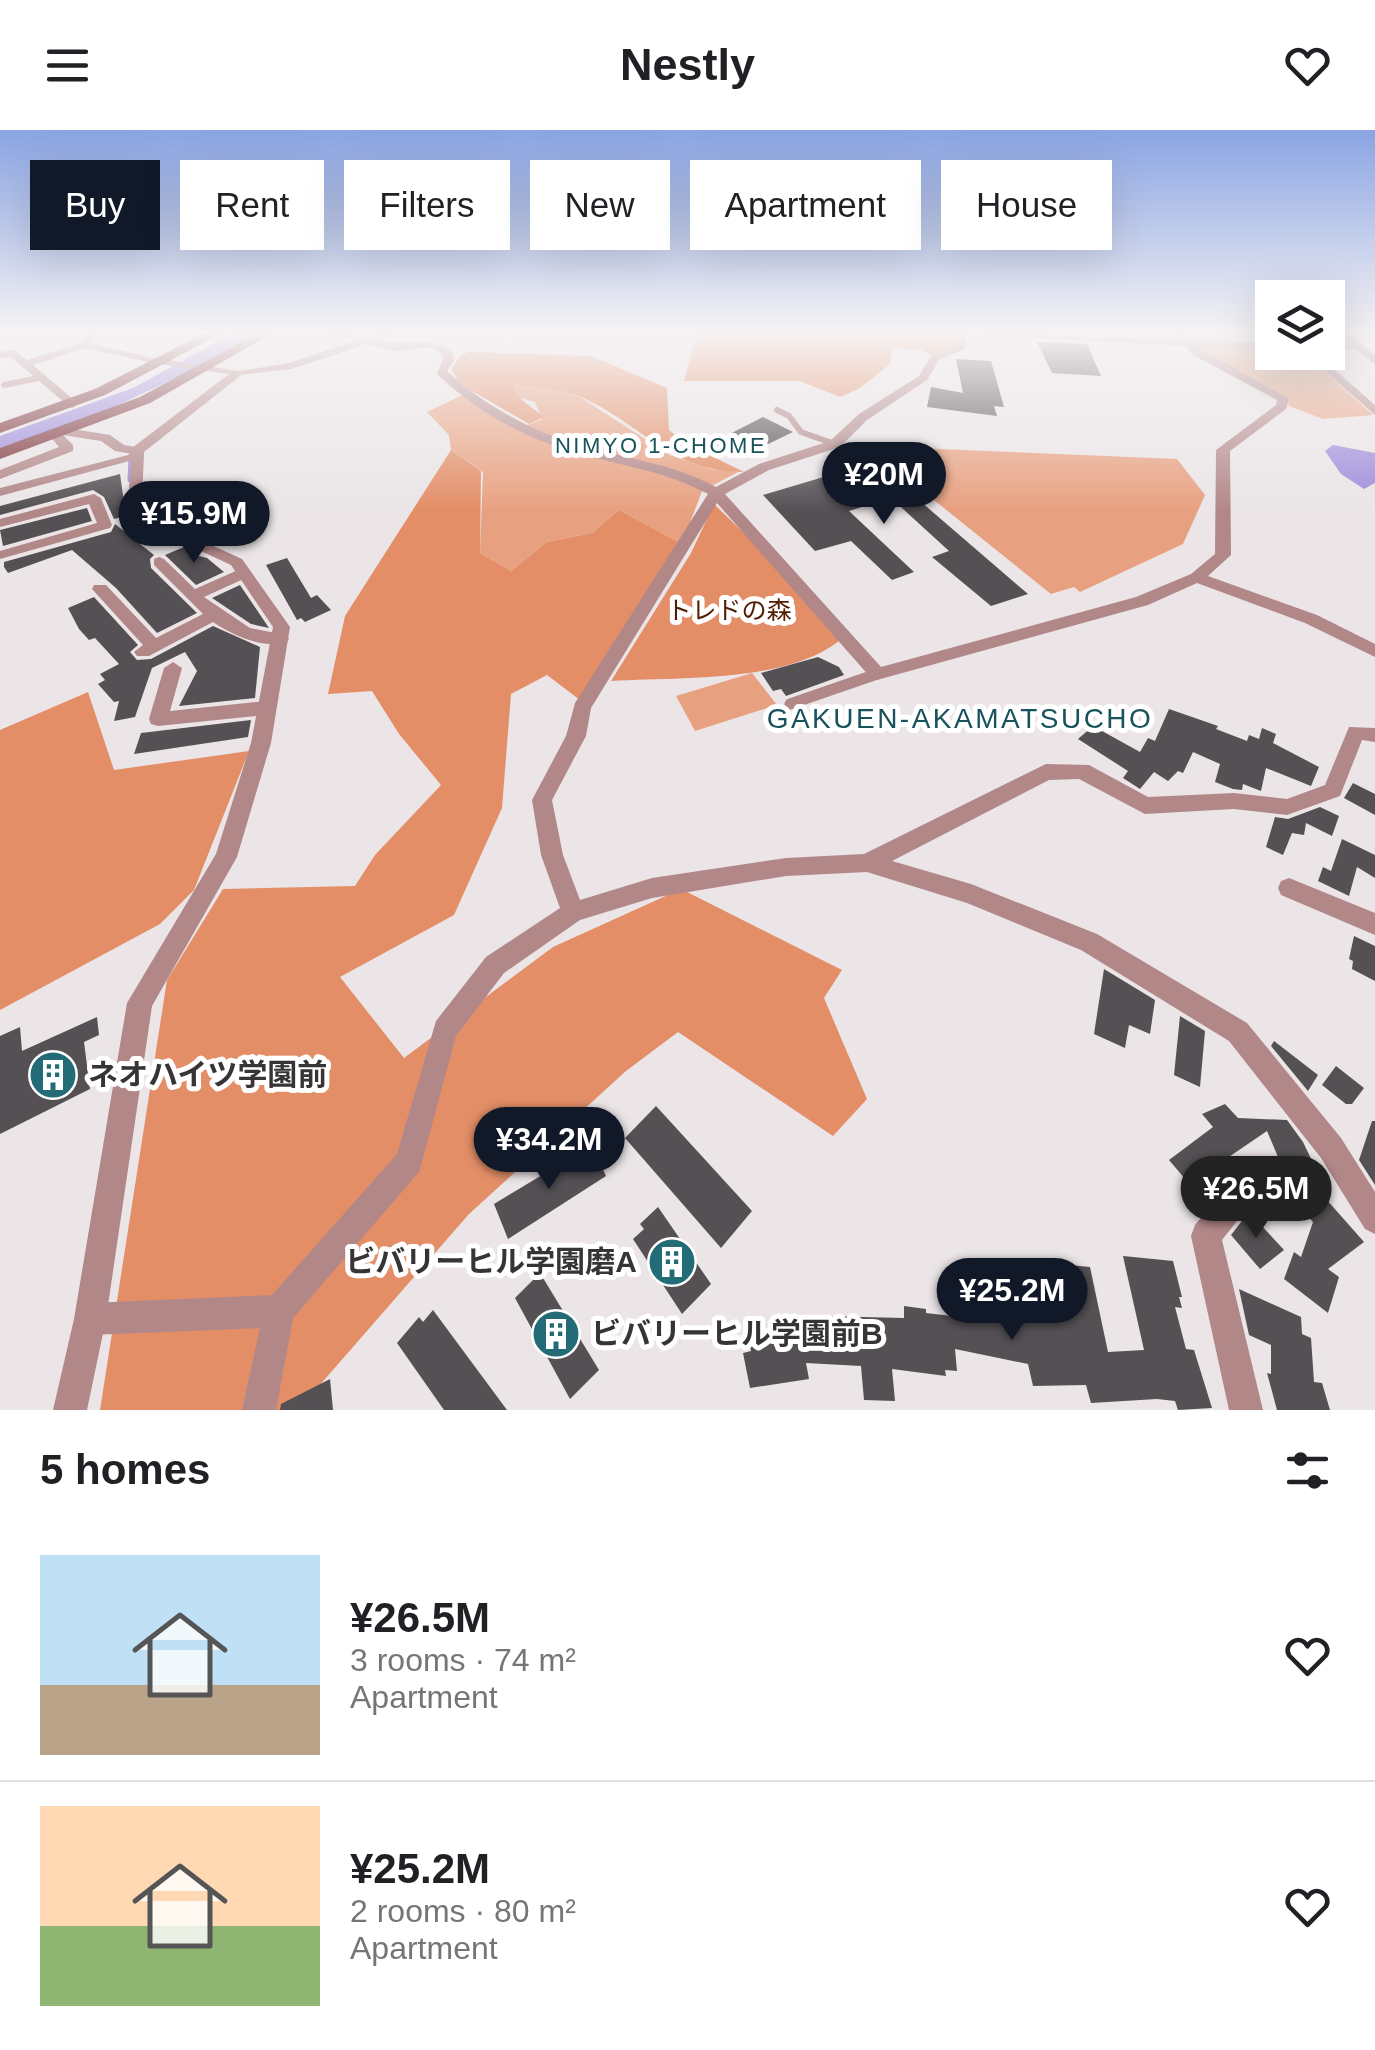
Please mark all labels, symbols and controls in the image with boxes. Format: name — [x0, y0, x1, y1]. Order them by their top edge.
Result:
icon: menu — [40, 38, 95, 93]
icon: heart — [1280, 38, 1335, 93]
text: Nestly — [620, 39, 755, 90]
chip: Buy — [30, 160, 160, 250]
chip: Rent — [180, 160, 324, 250]
chip: Filters — [344, 160, 510, 250]
chip: New — [530, 160, 670, 250]
chip: Apartment — [690, 160, 921, 250]
chip: House — [941, 160, 1112, 250]
map controls — [1255, 280, 1345, 370]
button: layers — [1255, 280, 1345, 370]
district label: NIMYO 1-CHOME — [555, 433, 767, 458]
pin: ¥20M — [825, 442, 943, 527]
text: ¥20M — [844, 456, 924, 492]
pin: ¥15.9M — [113, 481, 275, 566]
text: ¥15.9M — [141, 495, 247, 531]
park label: トレドの森 — [666, 596, 792, 624]
district label: GAKUEN-AKAMATSUCHO — [767, 703, 1153, 734]
building icon: ネオハイツ学園前 — [27, 1049, 79, 1101]
place label: ネオハイツ学園前 — [88, 1058, 327, 1091]
pin: ¥34.2M — [468, 1107, 630, 1192]
text: ¥34.2M — [496, 1121, 602, 1157]
pin: ¥26.5M — [1175, 1156, 1337, 1241]
text: ¥26.5M — [1203, 1170, 1309, 1206]
building icon: ビバリーヒル学園磨A — [646, 1236, 698, 1288]
place label: ビバリーヒル学園磨A — [345, 1245, 637, 1278]
pin: ¥25.2M — [931, 1258, 1093, 1343]
text: ¥25.2M — [959, 1272, 1065, 1308]
building icon: ビバリーヒル学園前B — [530, 1308, 582, 1360]
place label: ビバリーヒル学園前B — [591, 1317, 883, 1350]
icon: filters — [1280, 1443, 1335, 1498]
text: 5 homes — [40, 1446, 210, 1493]
text: ¥26.5M — [350, 1594, 490, 1641]
icon: home — [120, 1595, 240, 1715]
icon: heart — [1280, 1628, 1335, 1683]
text: 3 rooms · 74 m² — [350, 1642, 576, 1678]
text: Apartment — [350, 1679, 498, 1715]
text: ¥25.2M — [350, 1845, 490, 1892]
icon: home — [120, 1846, 240, 1966]
icon: heart — [1280, 1879, 1335, 1934]
text: 2 rooms · 80 m² — [350, 1893, 576, 1929]
text: Apartment — [350, 1930, 498, 1966]

